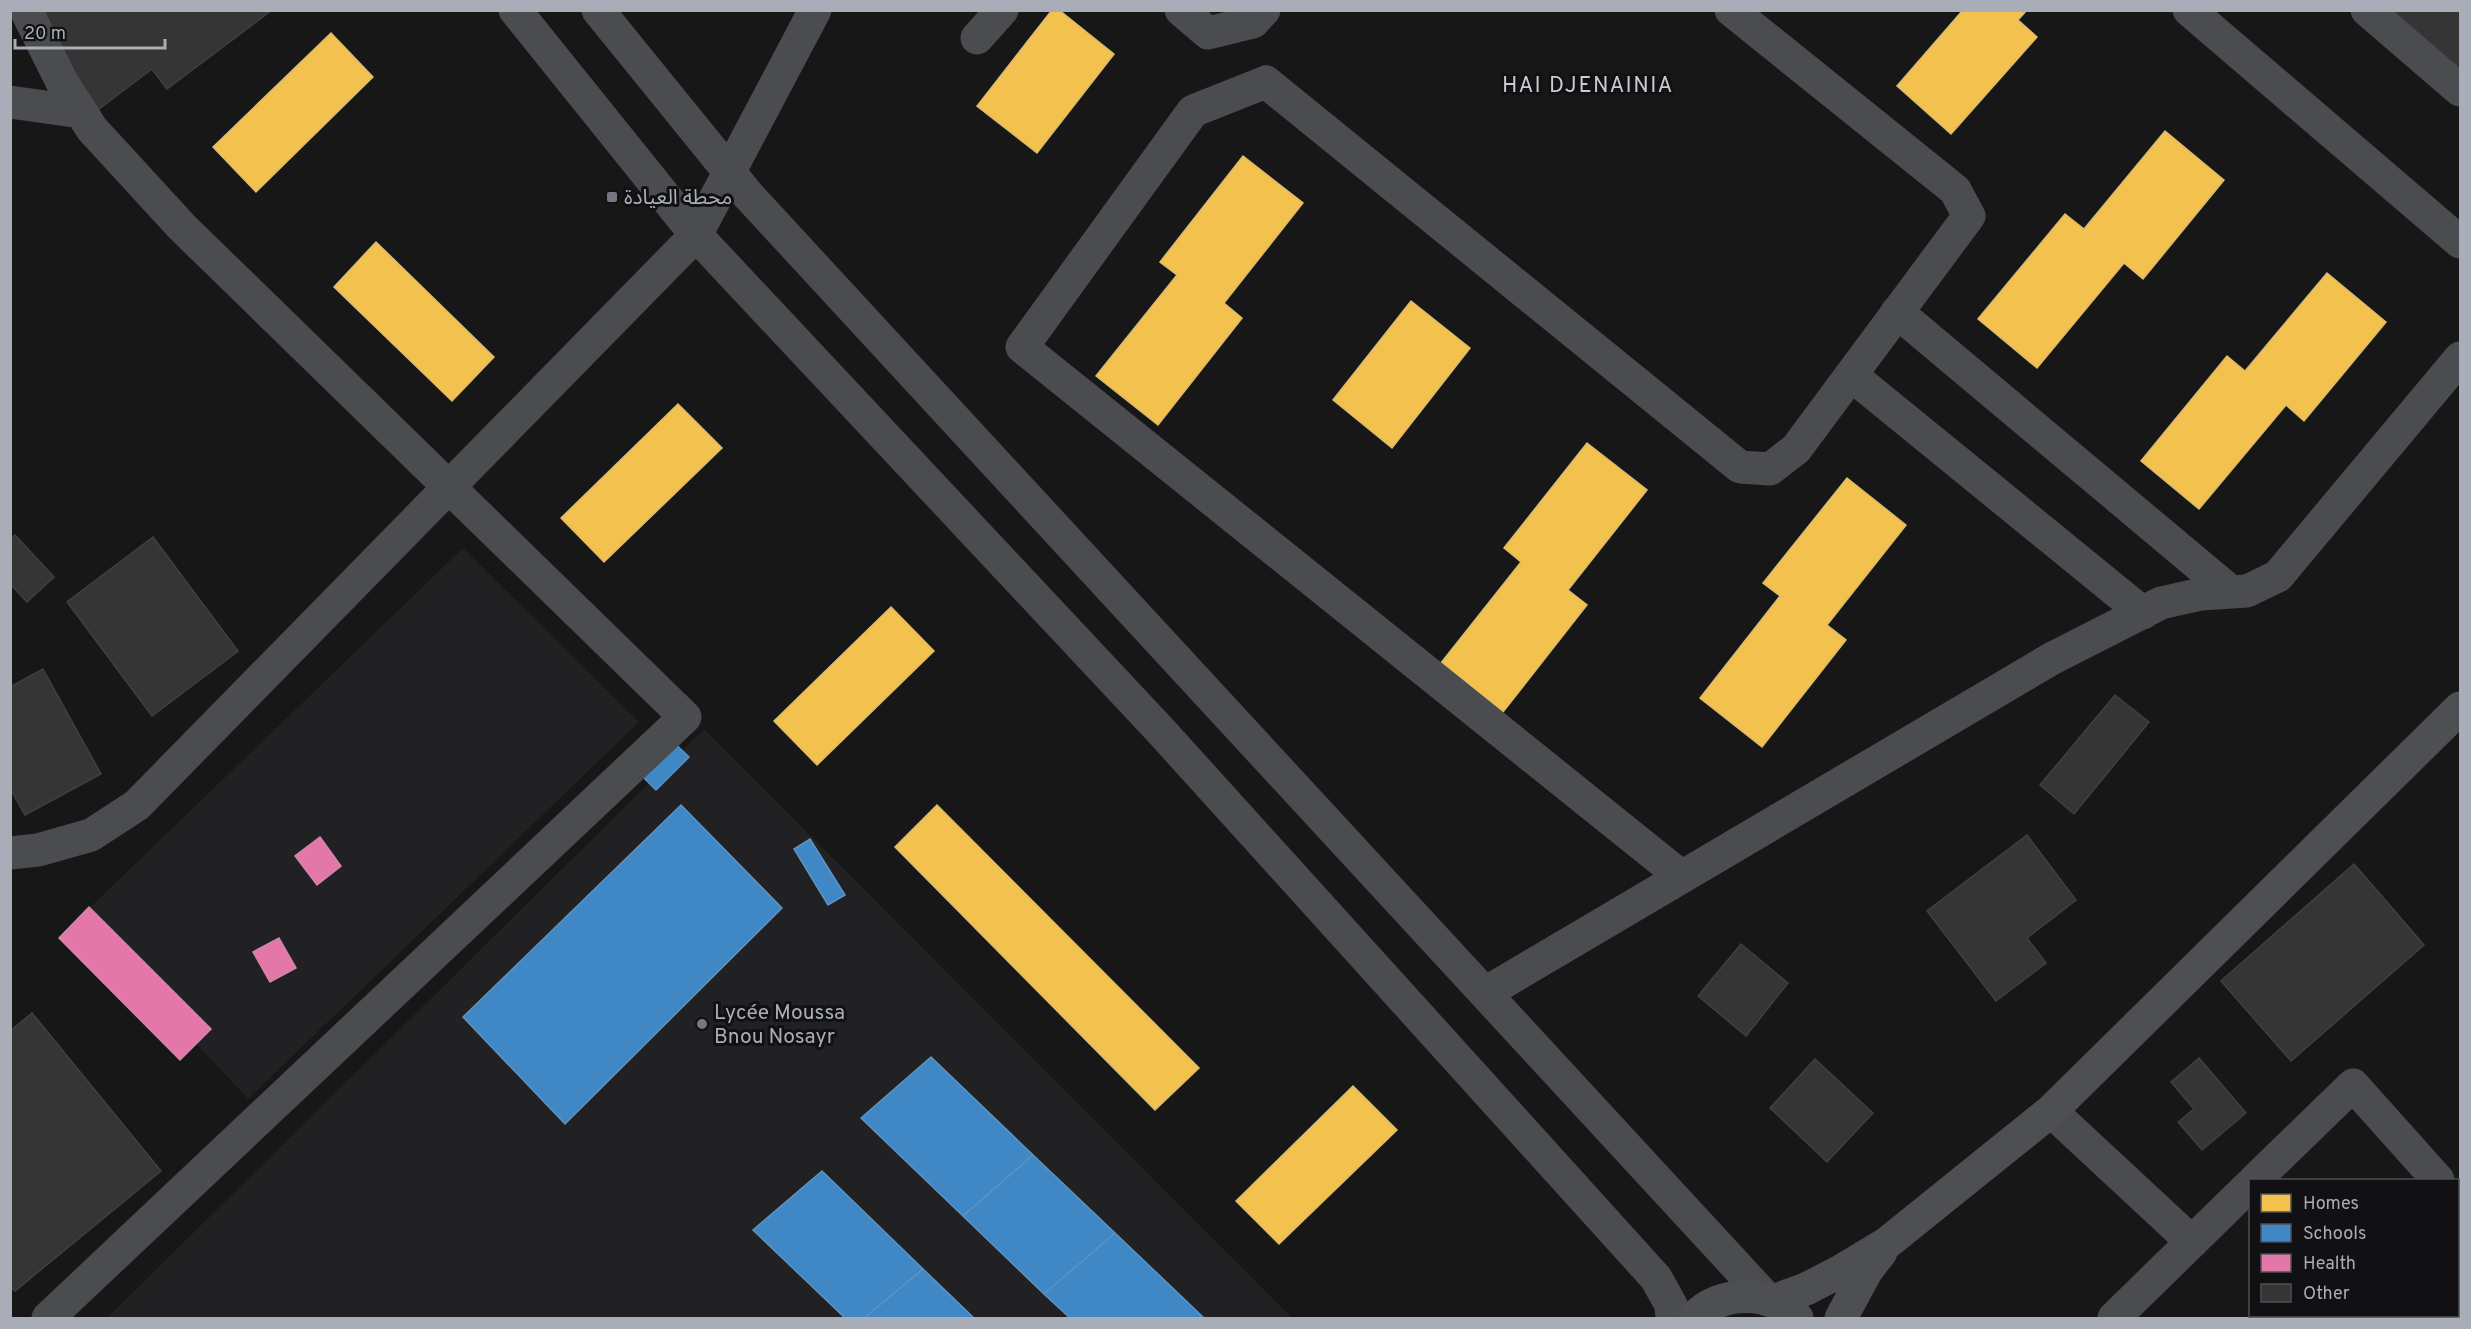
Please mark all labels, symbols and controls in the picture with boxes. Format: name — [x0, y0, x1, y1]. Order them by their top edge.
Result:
scale bar — [15, 12, 165, 50]
text: 20 m — [24, 23, 66, 46]
district label: HAI DJENAINIA — [1502, 73, 1674, 100]
place label: محطة العيادة — [624, 185, 732, 212]
marker: محطة العيادة — [605, 190, 619, 204]
place label: Lycée Moussa Bnou Nosayr — [714, 1000, 845, 1051]
marker: Lycée Moussa Bnou Nosayr — [695, 1017, 709, 1031]
legend — [2249, 1179, 2459, 1317]
text: Homes — [2303, 1193, 2359, 1216]
text: Schools — [2303, 1223, 2366, 1246]
text: Health — [2303, 1253, 2356, 1276]
text: Other — [2303, 1283, 2350, 1306]

